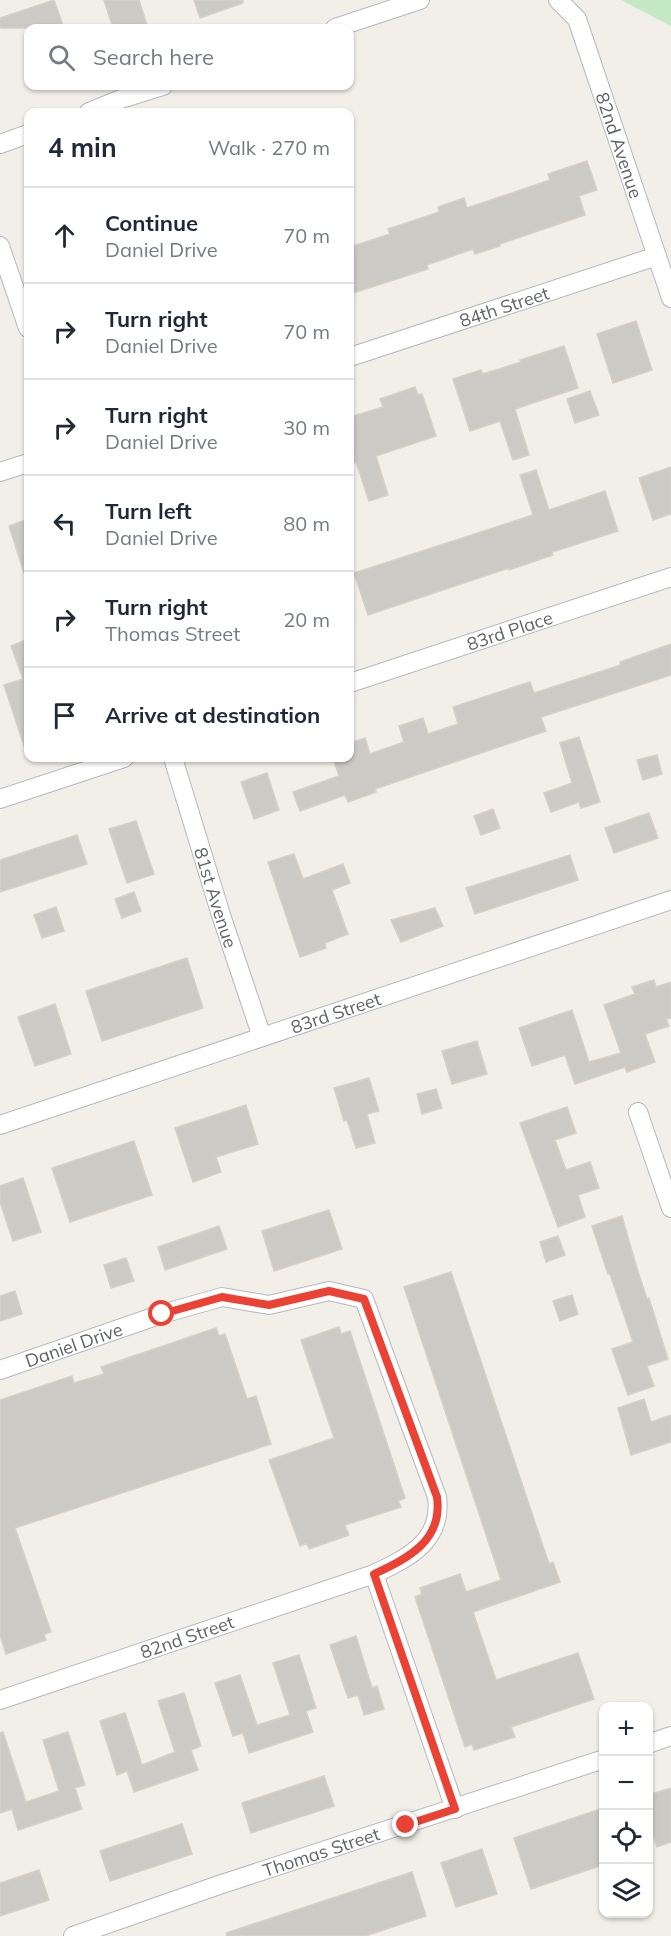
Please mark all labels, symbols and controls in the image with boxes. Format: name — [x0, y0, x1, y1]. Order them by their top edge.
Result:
search box — [24, 24, 354, 90]
icon: search — [45, 41, 78, 74]
text: Search here — [93, 43, 214, 71]
street label: 82nd Avenue — [591, 89, 648, 201]
text: 4 min — [48, 131, 117, 164]
text: Walk · 270 m — [208, 135, 330, 160]
text: Continue — [105, 209, 198, 237]
icon: ahead — [48, 219, 81, 252]
text: 70 m — [283, 223, 330, 248]
text: Daniel Drive — [105, 237, 218, 262]
street label: 84th Street — [456, 281, 552, 332]
text: Turn right — [105, 305, 208, 333]
icon: right — [48, 315, 81, 348]
text: 70 m — [283, 319, 330, 344]
text: Daniel Drive — [105, 333, 218, 358]
text: Turn right — [105, 401, 208, 429]
icon: right — [48, 411, 81, 444]
text: 30 m — [283, 415, 330, 440]
text: Daniel Drive — [105, 429, 218, 454]
text: Turn left — [105, 497, 192, 525]
icon: left — [48, 507, 81, 540]
text: 80 m — [283, 511, 330, 536]
text: Daniel Drive — [105, 525, 218, 550]
text: Turn right — [105, 593, 208, 621]
icon: right — [48, 603, 81, 636]
street label: 83rd Place — [464, 605, 555, 655]
text: 20 m — [283, 607, 330, 632]
text: Thomas Street — [105, 621, 240, 646]
icon: arrive — [48, 699, 81, 732]
text: Arrive at destination — [105, 701, 320, 729]
street label: 81st Avenue — [189, 844, 243, 951]
street label: 83rd Street — [288, 987, 384, 1038]
route start — [148, 1300, 174, 1326]
street label: Daniel Drive — [22, 1317, 125, 1372]
street label: 82nd Street — [137, 1610, 237, 1664]
map controls — [599, 1702, 653, 1918]
button: + — [599, 1702, 653, 1756]
button: − — [599, 1756, 653, 1810]
button: locate — [599, 1810, 653, 1864]
route end — [392, 1811, 418, 1837]
street label: Thomas Street — [260, 1822, 382, 1881]
button: layers — [599, 1864, 653, 1918]

